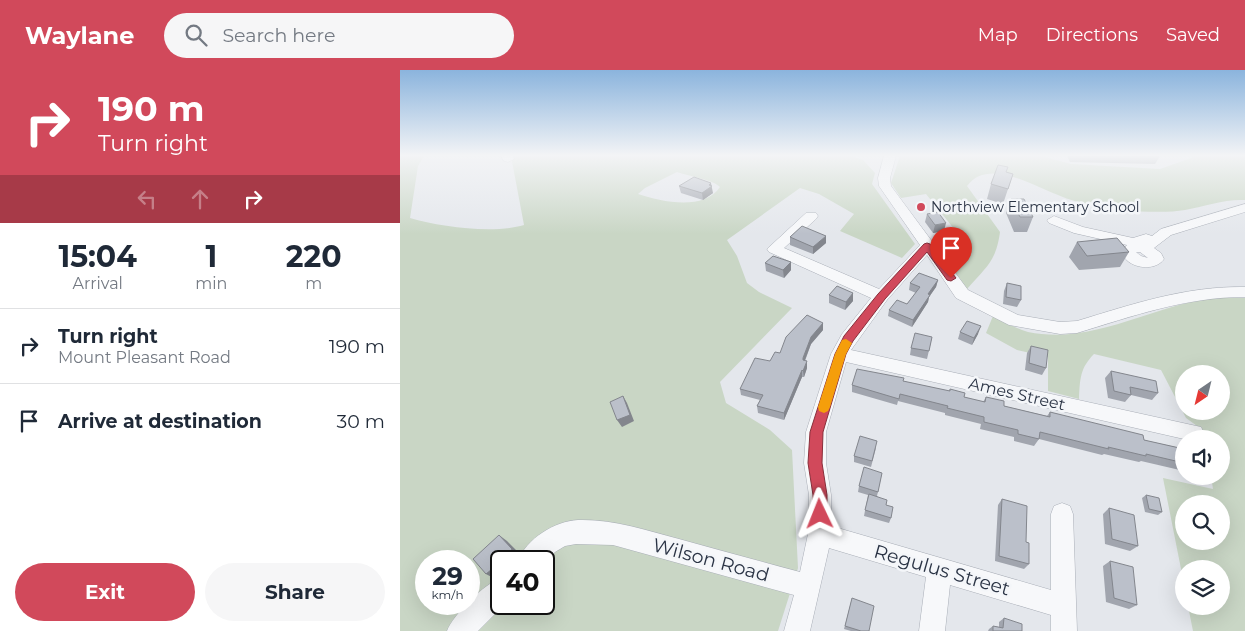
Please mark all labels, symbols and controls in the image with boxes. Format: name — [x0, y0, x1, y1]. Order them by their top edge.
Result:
search box — [164, 13, 514, 58]
text: Waylane — [25, 21, 134, 50]
icon: search — [182, 21, 210, 49]
text: Search here — [222, 24, 335, 47]
text: Map — [978, 24, 1018, 46]
text: Directions — [1046, 24, 1138, 46]
text: Saved — [1166, 24, 1220, 46]
text: 190 m — [98, 87, 204, 130]
icon: right — [15, 90, 80, 155]
text: Turn right — [98, 130, 208, 157]
icon: left — [133, 185, 161, 213]
icon: ahead — [186, 185, 214, 213]
icon: right — [239, 185, 267, 213]
place label: Northview Elementary School — [931, 198, 1140, 216]
marker: Northview Elementary School — [915, 201, 927, 213]
pin — [930, 227, 972, 278]
icon: arrive — [937, 234, 965, 262]
text: 15:04 — [58, 238, 137, 275]
text: 1 — [205, 238, 217, 275]
text: 220 — [286, 238, 342, 275]
text: Arrival — [72, 274, 123, 293]
text: min — [195, 274, 227, 293]
text: m — [305, 274, 322, 293]
text: Turn right — [58, 325, 158, 348]
icon: right — [15, 332, 43, 360]
text: 190 m — [329, 335, 385, 358]
text: Mount Pleasant Road — [58, 348, 231, 367]
north arrow — [1175, 365, 1230, 420]
map controls — [1175, 365, 1230, 615]
street label: Ames Street — [967, 374, 1068, 414]
icon: arrive — [15, 407, 43, 435]
text: Arrive at destination — [58, 410, 262, 433]
text: 30 m — [337, 410, 385, 433]
button: sound — [1175, 430, 1230, 485]
position arrow — [793, 487, 845, 539]
button: search — [1175, 495, 1230, 550]
street label: Wilson Road — [650, 533, 772, 587]
street label: Regulus Street — [871, 540, 1013, 601]
speed limit sign: 40 — [490, 550, 555, 615]
button: layers — [1175, 560, 1230, 615]
text: 29 — [432, 561, 463, 591]
button: Exit — [15, 563, 195, 621]
button: Share — [205, 563, 385, 621]
text: km/h — [431, 587, 464, 602]

